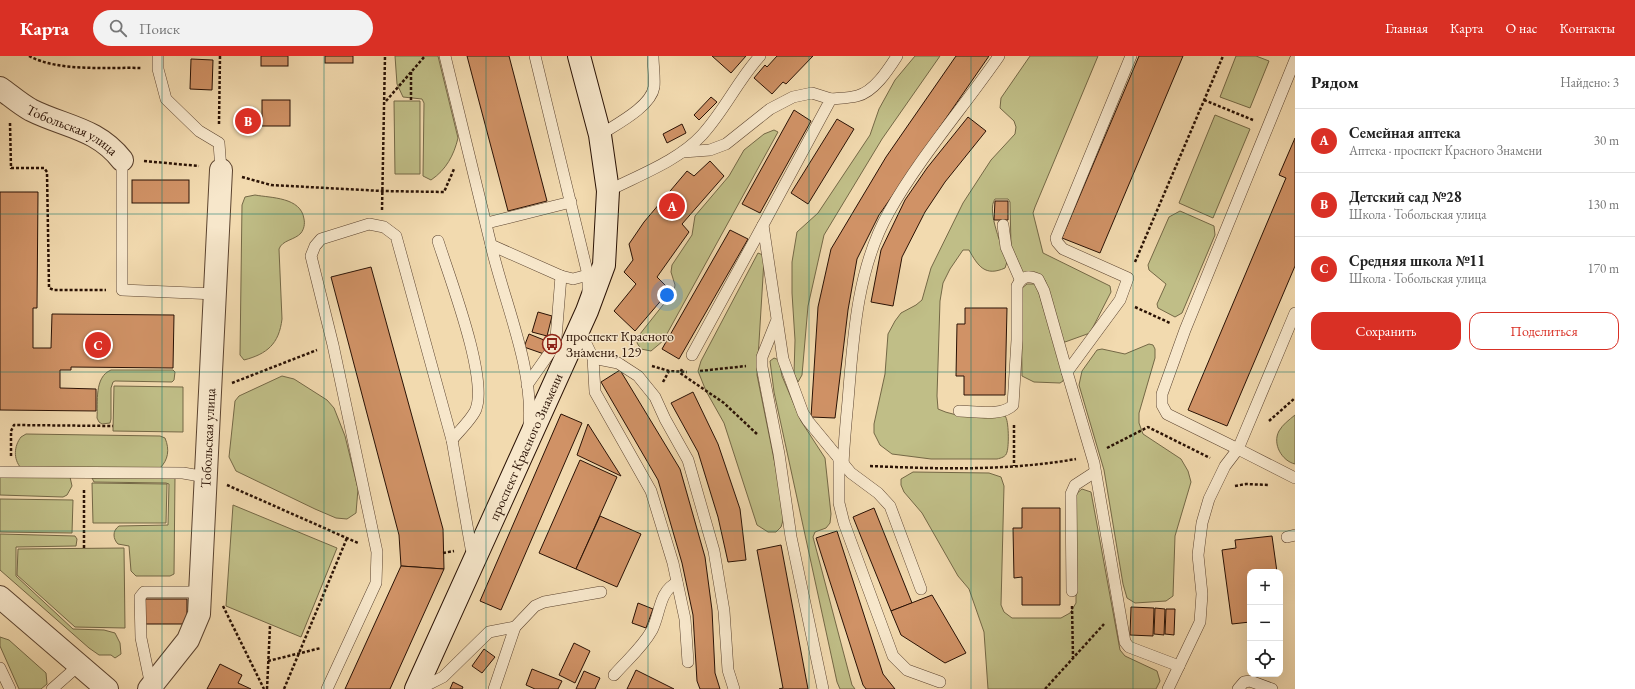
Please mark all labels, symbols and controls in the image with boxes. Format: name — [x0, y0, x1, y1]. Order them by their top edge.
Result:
search box — [93, 10, 373, 46]
text: Карта — [20, 16, 69, 41]
icon: search — [107, 17, 129, 39]
text: Поиск — [139, 19, 180, 38]
text: Главная — [1385, 19, 1428, 37]
text: Карта — [1450, 19, 1483, 37]
text: О нас — [1505, 19, 1537, 37]
text: Контакты — [1559, 19, 1615, 37]
text: Рядом — [1311, 71, 1359, 93]
text: Найдено: 3 — [1560, 74, 1619, 91]
street label: Тобольская улица — [23, 100, 122, 159]
pin: B — [235, 106, 261, 136]
text: Семейная аптека — [1349, 123, 1461, 142]
text: A — [1319, 132, 1329, 149]
text: 30 m — [1594, 132, 1619, 149]
text: Аптека · проспект Красного Знамени — [1349, 142, 1542, 159]
text: Детский сад №28 — [1349, 187, 1462, 206]
pin: A — [659, 191, 685, 221]
text: B — [1320, 196, 1328, 213]
text: 130 m — [1588, 196, 1619, 213]
text: Школа · Тобольская улица — [1349, 206, 1486, 223]
text: Средняя школа №11 — [1349, 251, 1485, 270]
text: C — [1319, 260, 1329, 277]
text: 170 m — [1588, 260, 1619, 277]
text: Школа · Тобольская улица — [1349, 270, 1486, 287]
your location — [657, 285, 677, 305]
button: Сохранить — [1311, 312, 1461, 350]
button: Поделиться — [1469, 312, 1619, 350]
place label: проспект Красного Знамени, 129 — [566, 327, 674, 361]
pin: C — [85, 330, 111, 360]
bus stop icon: проспект Красного Знамени, 129 — [541, 333, 563, 355]
street label: проспект Красного Знамени — [485, 370, 567, 523]
street label: Тобольская улица — [196, 387, 219, 488]
map controls — [1247, 569, 1283, 677]
button: + — [1247, 569, 1283, 605]
button: − — [1247, 605, 1283, 641]
button: locate — [1247, 641, 1283, 677]

